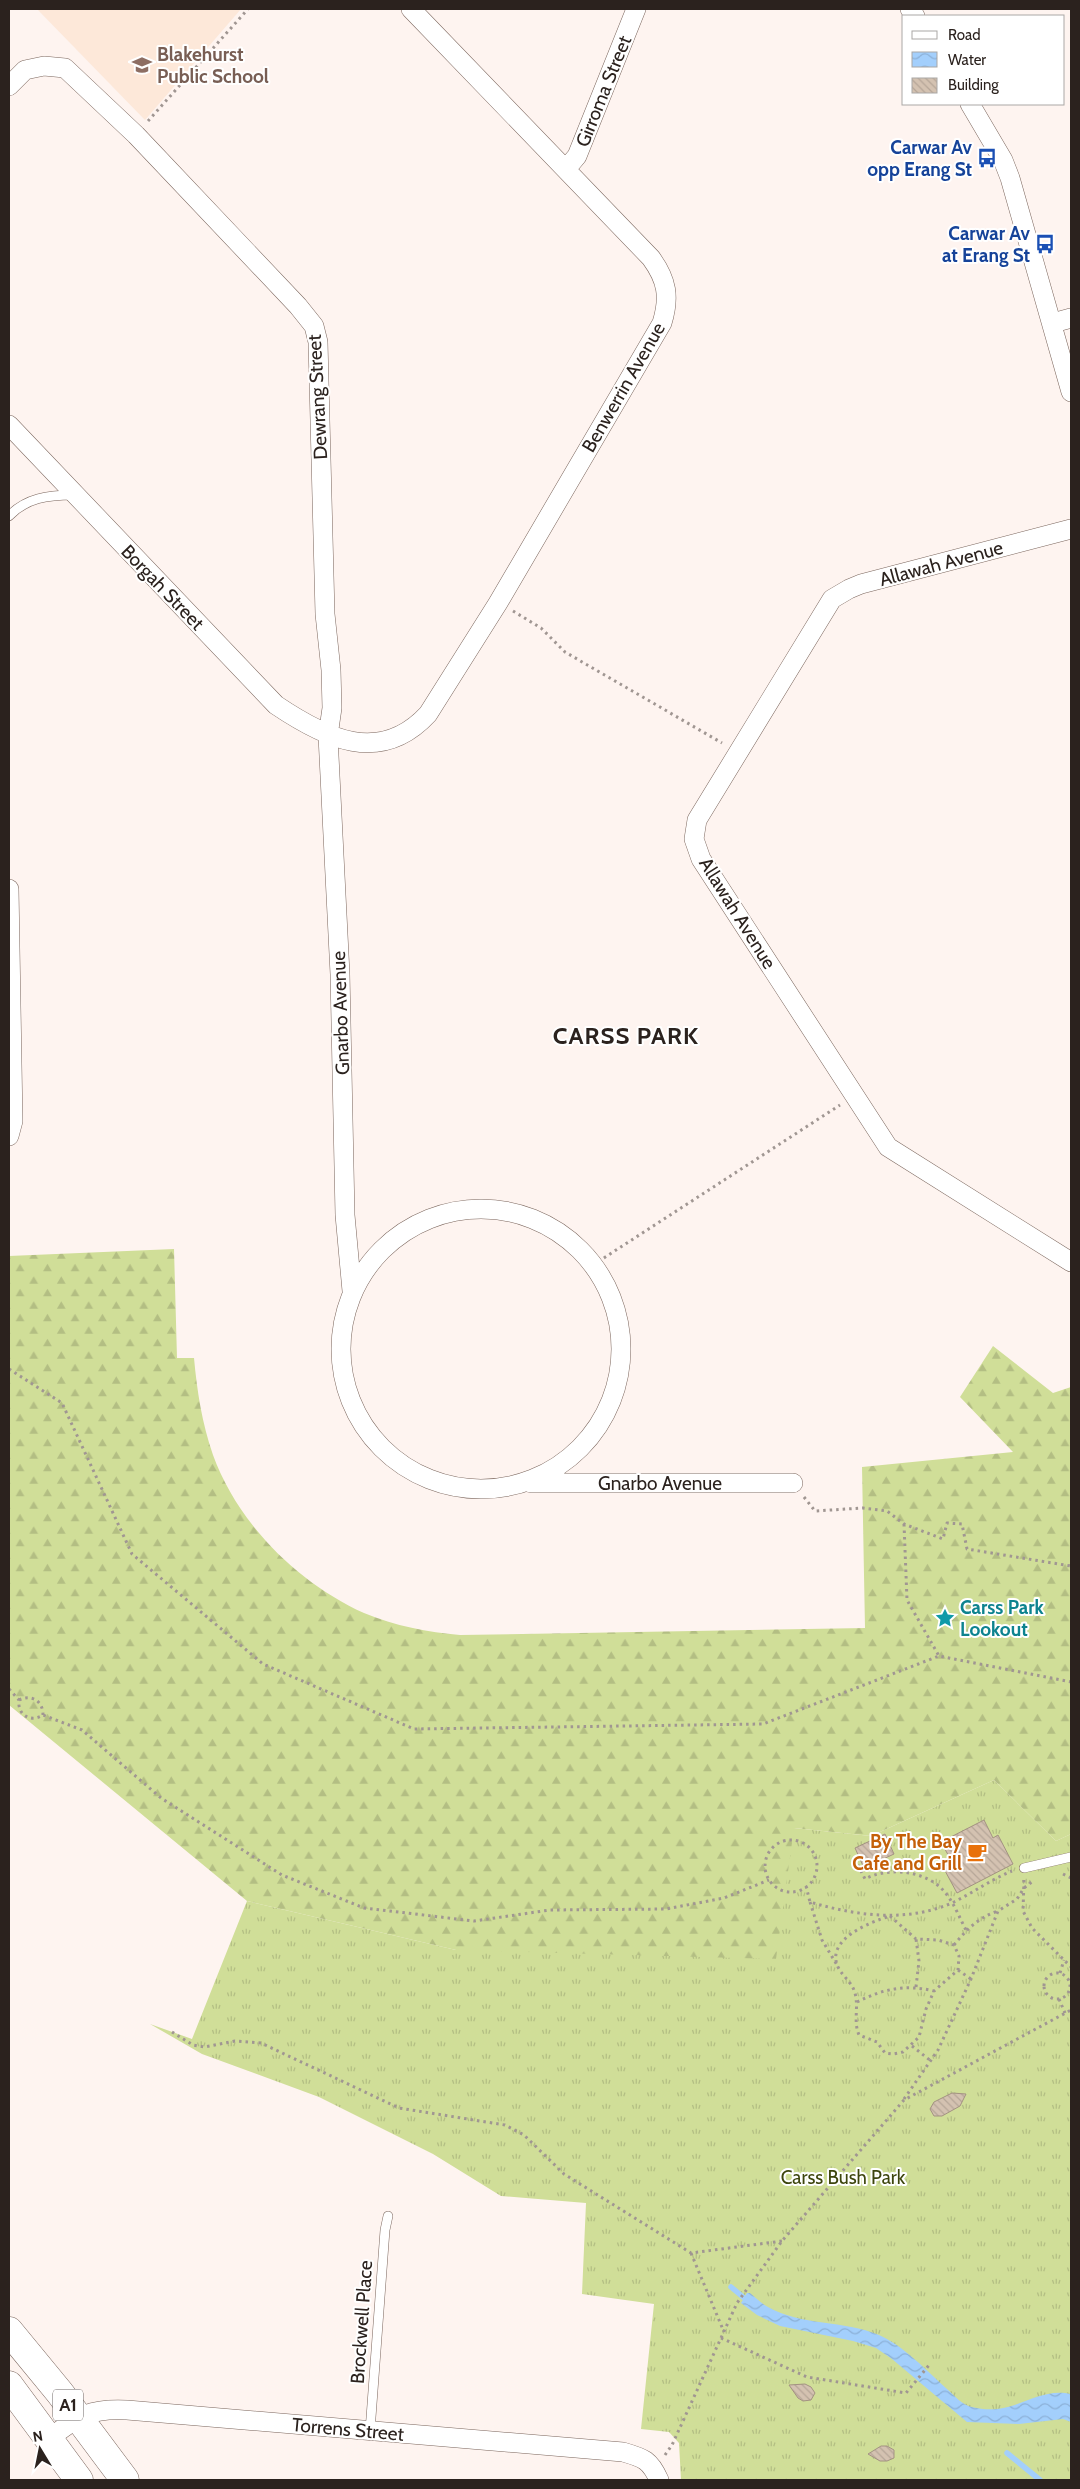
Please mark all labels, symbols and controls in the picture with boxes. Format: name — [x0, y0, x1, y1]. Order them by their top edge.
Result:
legend — [902, 15, 1065, 105]
text: Road — [948, 26, 981, 44]
street label: Girroma Street — [571, 32, 636, 150]
place label: Blakehurst Public School — [157, 43, 269, 88]
text: Water — [948, 51, 986, 69]
school or university icon: Blakehurst Public School — [131, 54, 153, 76]
text: Building — [948, 76, 999, 94]
place label: Carwar Av opp Erang St — [867, 136, 973, 181]
bus stop icon: Carwar Av opp Erang St — [976, 147, 998, 169]
place label: Carwar Av at Erang St — [942, 222, 1031, 267]
bus stop icon: Carwar Av at Erang St — [1034, 233, 1056, 255]
street label: Benwerrin Avenue — [577, 318, 670, 456]
street label: Dewrang Street — [303, 333, 332, 460]
street label: Allawah Avenue — [877, 536, 1006, 591]
street label: Borgah Street — [116, 540, 209, 635]
street label: Allawah Avenue — [694, 853, 781, 973]
street label: Gnarbo Avenue — [327, 950, 354, 1075]
district label: CARSS PARK — [553, 1021, 699, 1050]
street label: Gnarbo Avenue — [598, 1472, 722, 1495]
place label: Carss Park Lookout — [960, 1596, 1044, 1641]
place icon: Carss Park Lookout — [934, 1607, 956, 1629]
place label: By The Bay Cafe and Grill — [852, 1830, 963, 1875]
cafe icon: By The Bay Cafe and Grill — [966, 1841, 988, 1863]
park label: Carss Bush Park — [781, 2166, 906, 2189]
street label: Brockwell Place — [346, 2259, 377, 2385]
road number: A1 — [53, 2390, 83, 2420]
street label: Torrens Street — [291, 2413, 405, 2446]
north arrow — [15, 2424, 65, 2474]
text: N — [31, 2426, 44, 2446]

